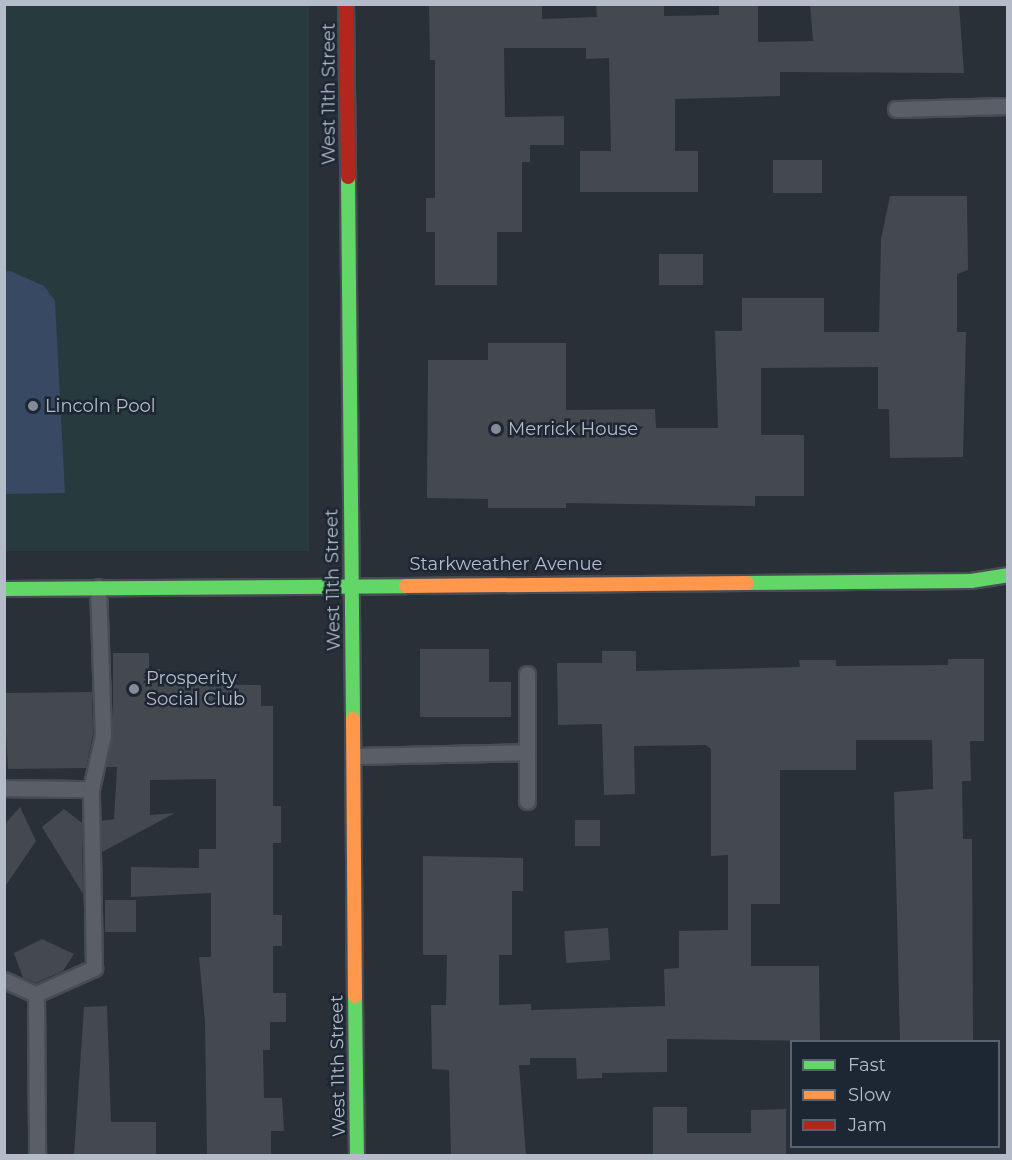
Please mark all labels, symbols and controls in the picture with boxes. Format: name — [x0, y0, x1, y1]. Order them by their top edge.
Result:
street label: West 11th Street — [318, 23, 340, 165]
place label: Lincoln Pool — [45, 395, 156, 417]
marker: Lincoln Pool — [26, 399, 40, 413]
place label: Merrick House — [508, 418, 638, 440]
marker: Merrick House — [489, 422, 503, 436]
street label: West 11th Street — [321, 509, 345, 651]
street label: Starkweather Avenue — [410, 553, 602, 575]
place label: Prosperity Social Club — [146, 668, 245, 710]
marker: Prosperity Social Club — [127, 682, 141, 696]
street label: West 11th Street — [326, 995, 350, 1137]
legend — [790, 1040, 1000, 1148]
text: Fast — [848, 1054, 886, 1076]
text: Slow — [848, 1084, 891, 1106]
text: Jam — [848, 1114, 887, 1136]

